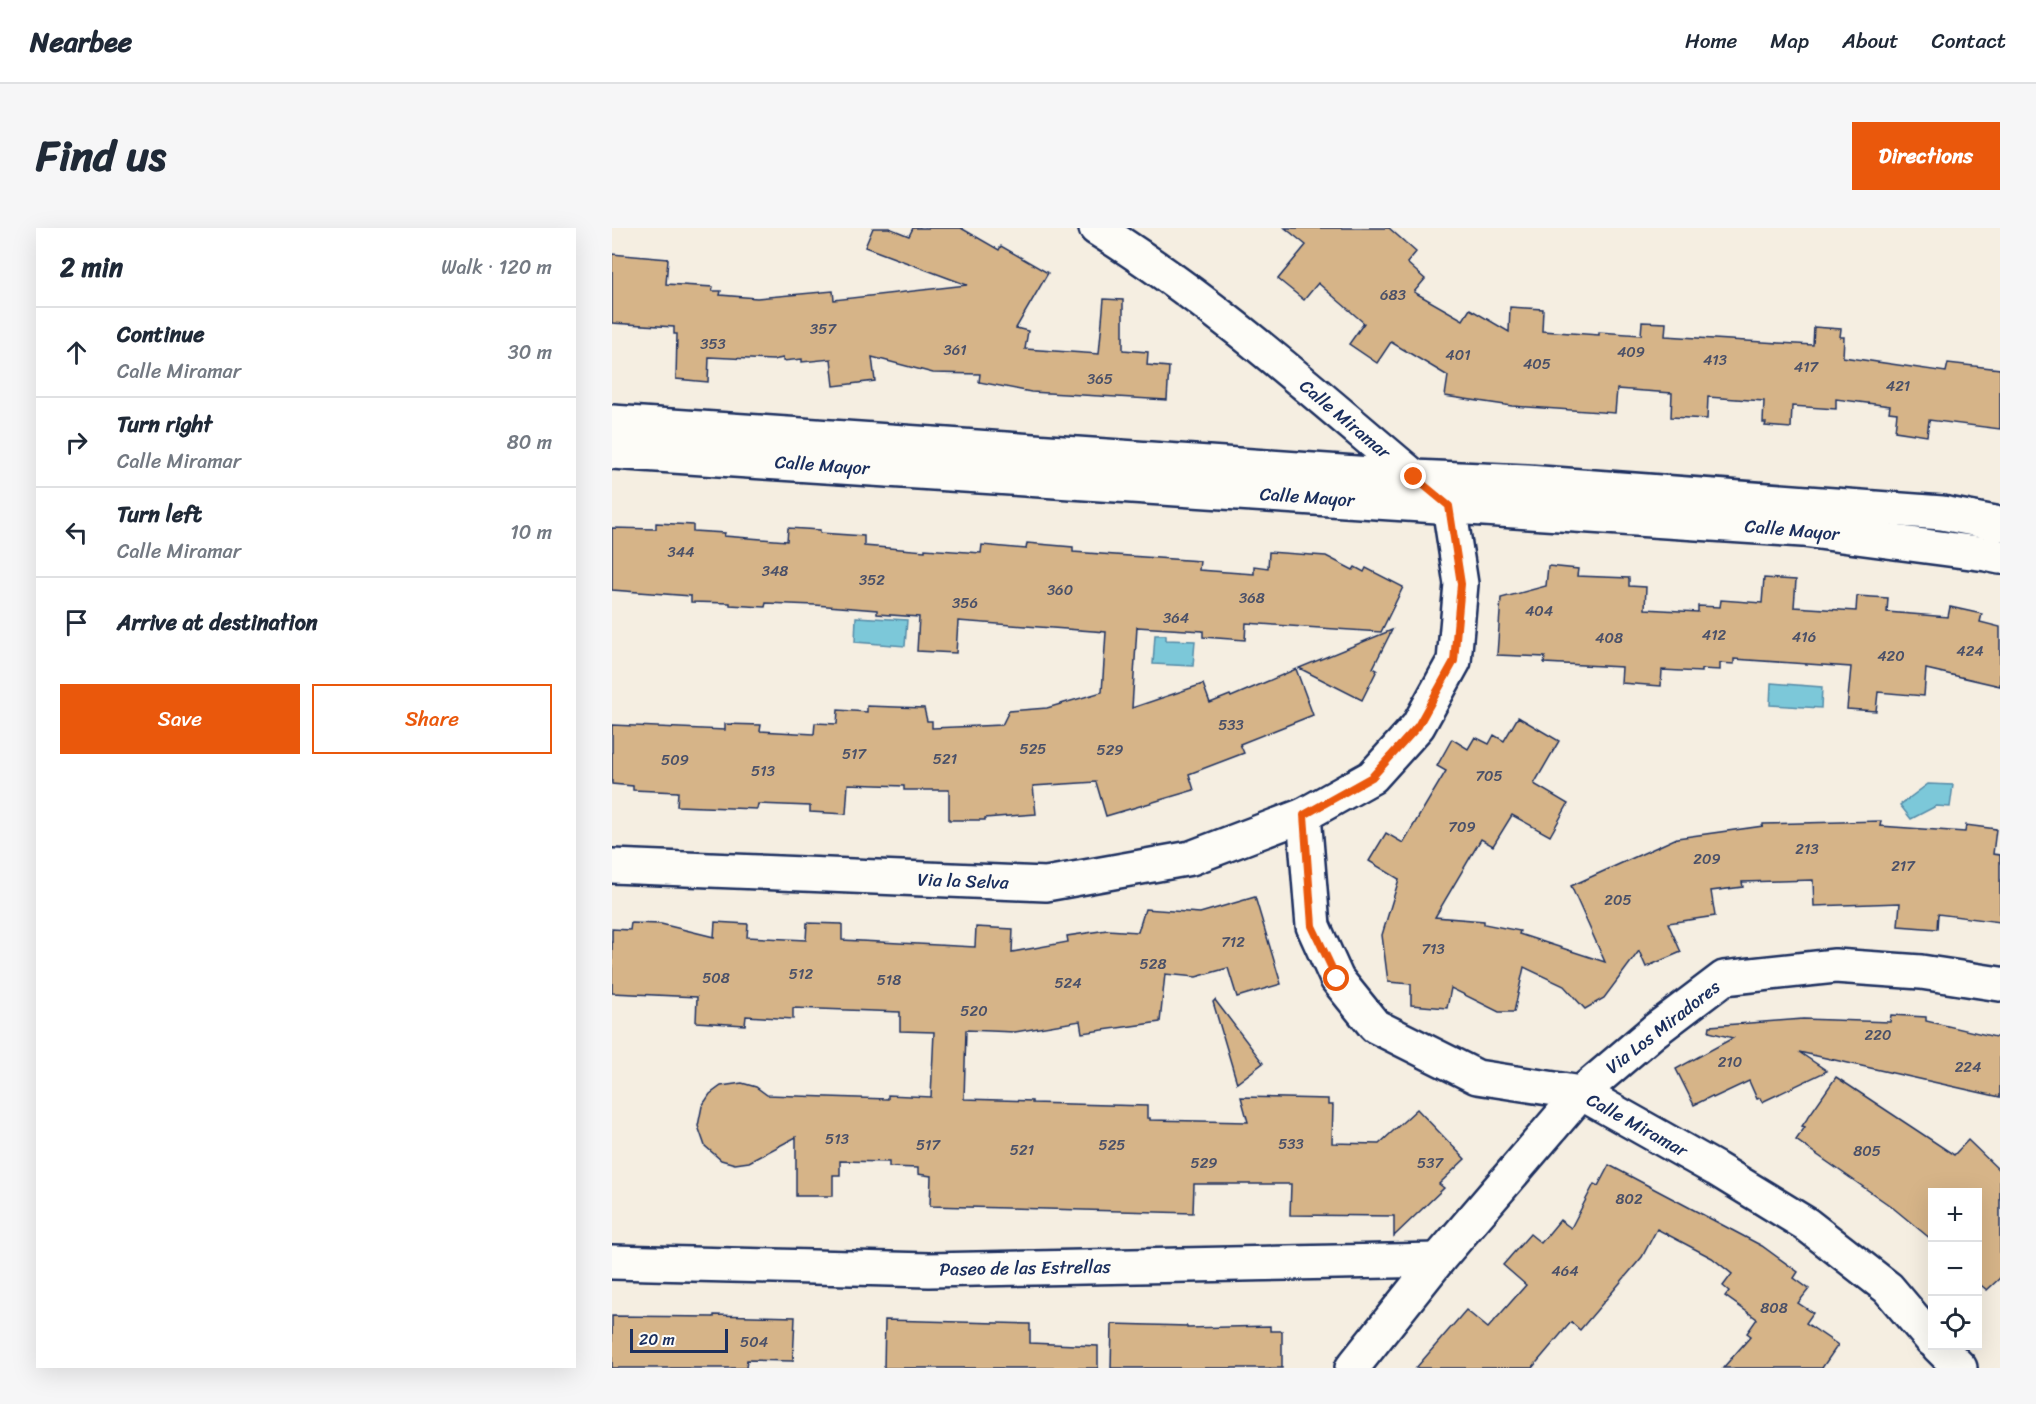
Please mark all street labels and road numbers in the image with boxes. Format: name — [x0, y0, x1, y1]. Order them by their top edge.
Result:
street label: Calle Miramar — [1292, 371, 1399, 468]
street label: Calle Mayor — [774, 446, 872, 484]
street label: Calle Mayor — [1259, 478, 1357, 516]
street label: Calle Mayor — [1743, 510, 1842, 550]
street label: Via la Selva — [917, 863, 1010, 899]
street label: Via Los Miradores — [1598, 971, 1728, 1082]
street label: Calle Miramar — [1580, 1084, 1695, 1167]
street label: Paseo de las Estrellas — [939, 1250, 1112, 1285]

